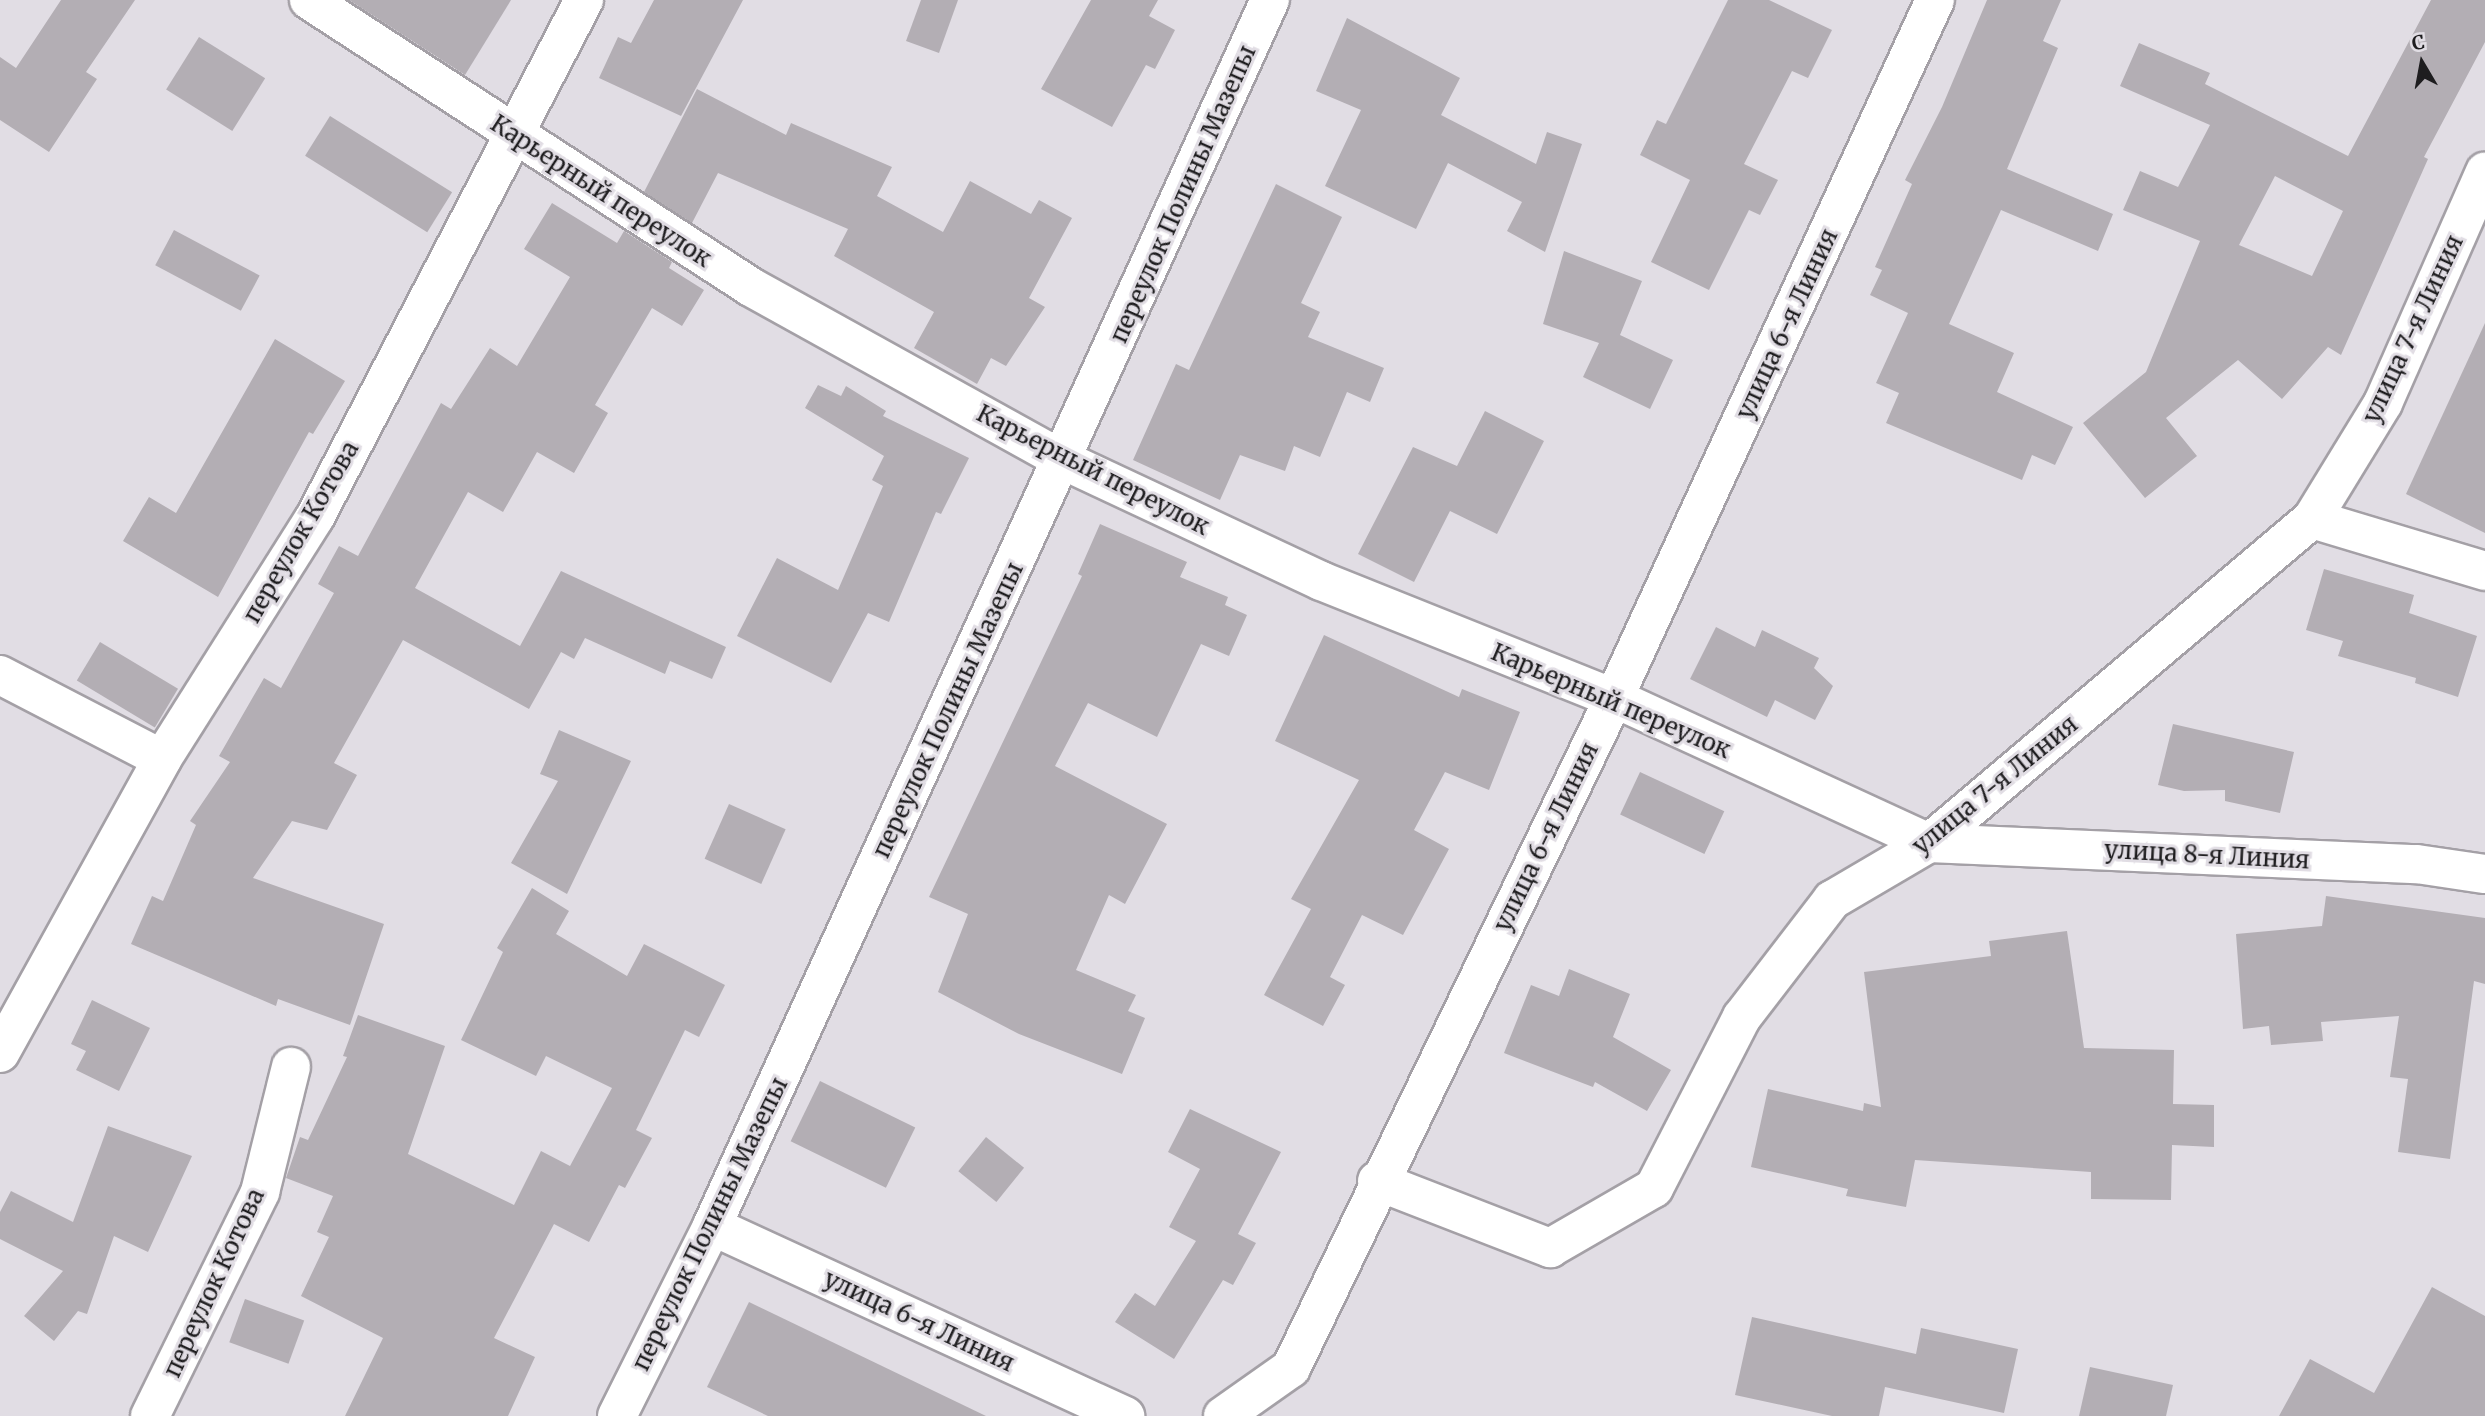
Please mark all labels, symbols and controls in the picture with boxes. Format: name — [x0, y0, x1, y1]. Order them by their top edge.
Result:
north arrow — [2387, 28, 2457, 98]
text: С — [2410, 29, 2427, 55]
street label: переулок Полины Мазепы — [1104, 41, 1262, 347]
street label: Карьерный переулок — [485, 109, 717, 273]
street label: улица 6-я Линия — [1730, 224, 1844, 424]
street label: улица 7-я Линия — [2357, 230, 2469, 428]
street label: Карьерный переулок — [972, 399, 1214, 541]
street label: переулок Котова — [237, 436, 365, 628]
street label: переулок Полины Мазепы — [867, 558, 1029, 862]
street label: Карьерный переулок — [1487, 637, 1735, 765]
street label: улица 7-я Линия — [1907, 710, 2083, 860]
street label: улица 6-я Линия — [1488, 738, 1604, 936]
street label: улица 8-я Линия — [2104, 835, 2310, 875]
street label: переулок Полины Мазепы — [626, 1073, 794, 1375]
street label: переулок Котова — [158, 1184, 270, 1382]
street label: улица 6-я Линия — [819, 1264, 1019, 1378]

